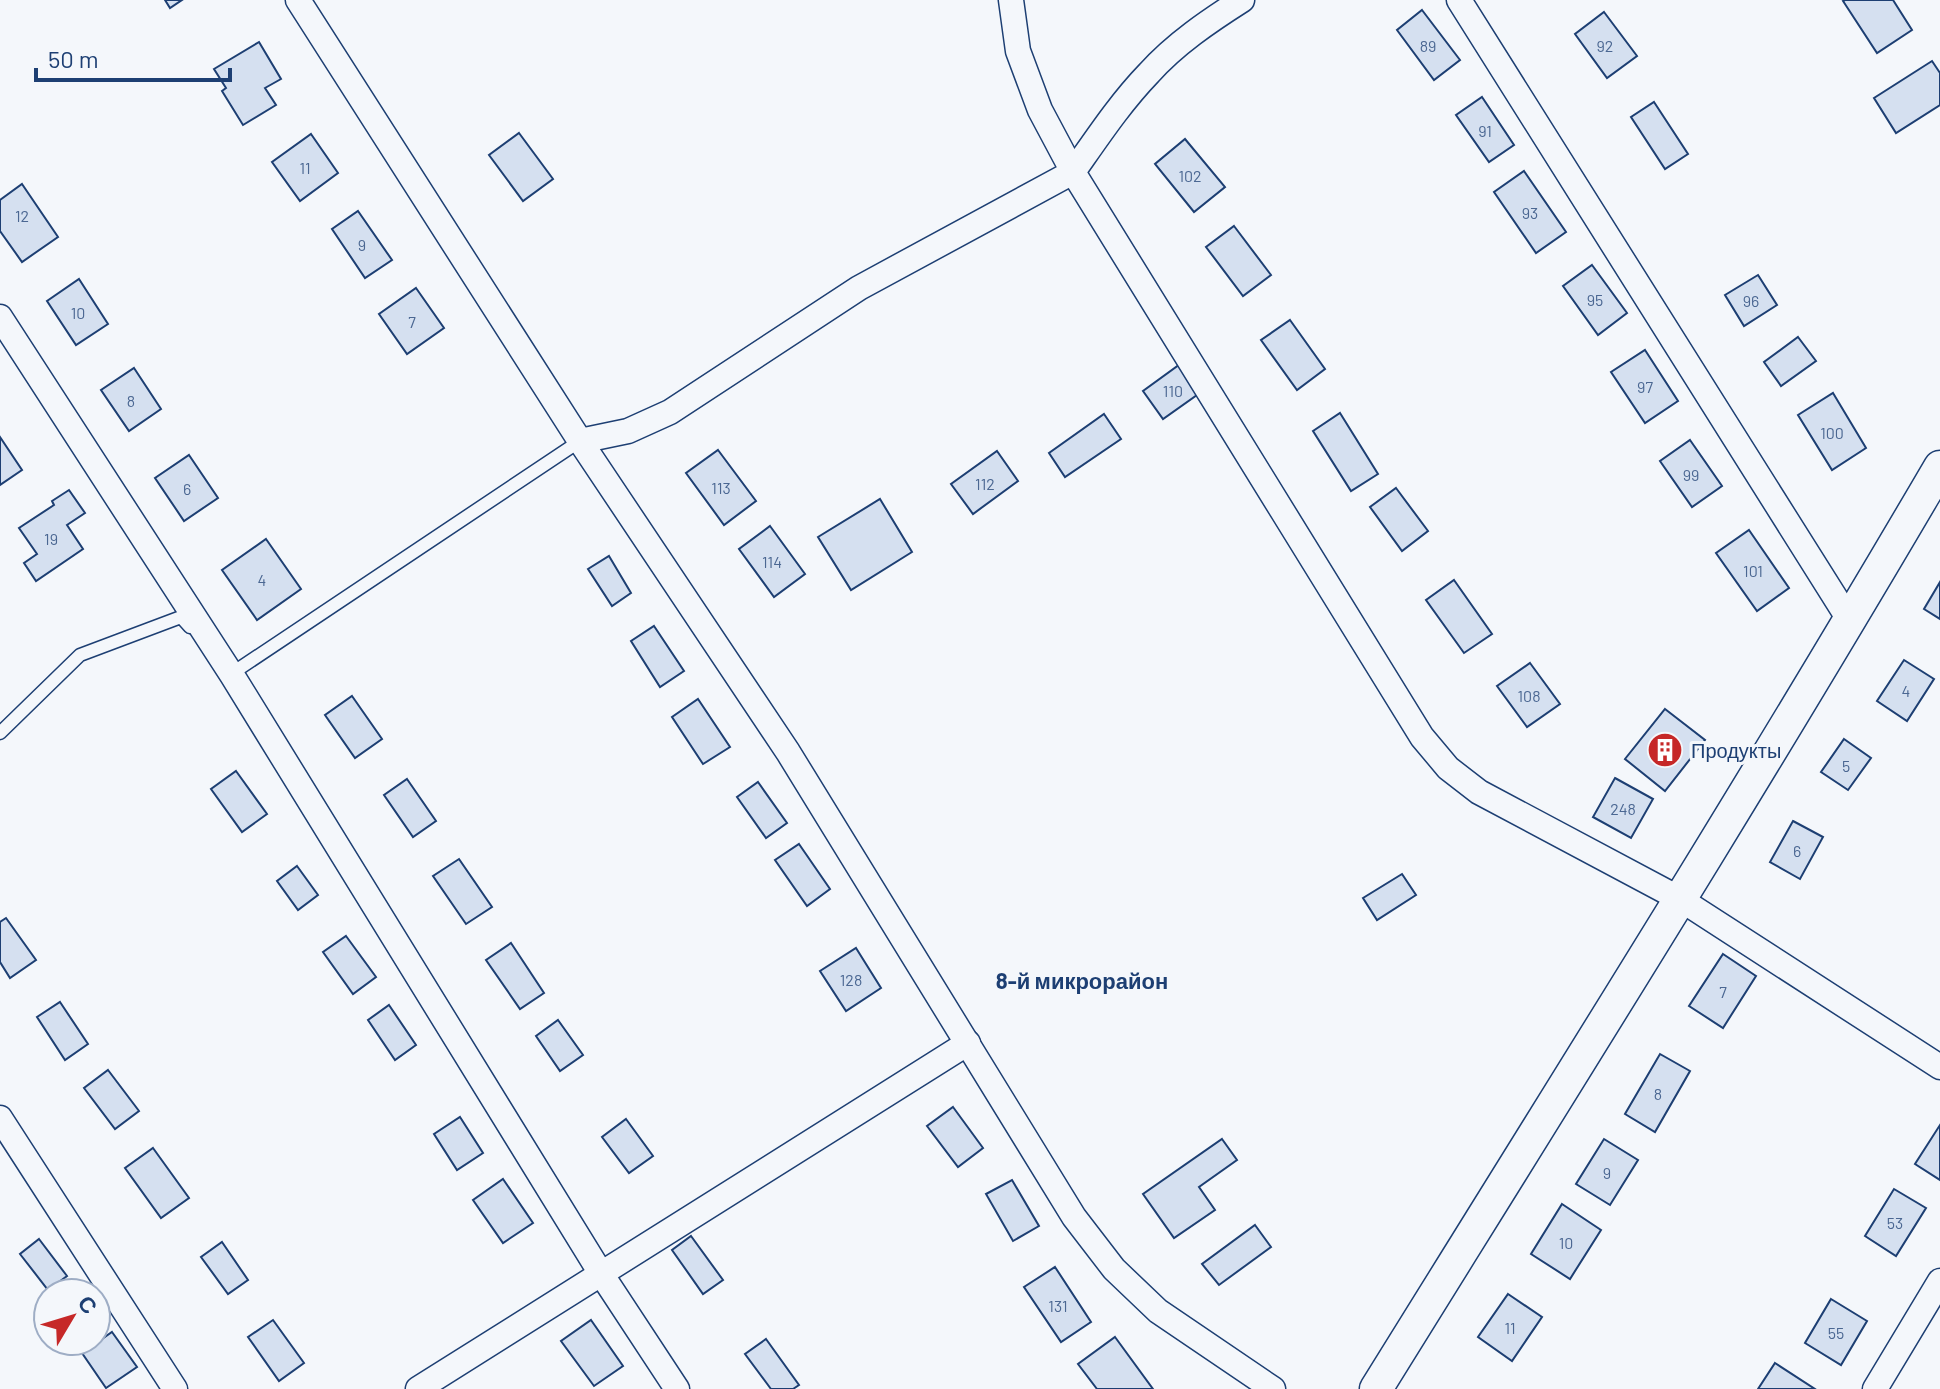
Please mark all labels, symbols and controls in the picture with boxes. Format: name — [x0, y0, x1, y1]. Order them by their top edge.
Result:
scale bar — [36, 32, 230, 82]
house number: 89 — [1420, 36, 1436, 55]
house number: 92 — [1597, 36, 1613, 55]
text: 50 m — [48, 44, 99, 73]
house number: 91 — [1478, 121, 1492, 140]
house number: 11 — [299, 158, 311, 177]
house number: 102 — [1178, 166, 1202, 185]
house number: 93 — [1522, 203, 1538, 222]
house number: 12 — [15, 206, 29, 225]
house number: 9 — [358, 235, 366, 254]
house number: 95 — [1587, 290, 1603, 309]
house number: 96 — [1743, 291, 1759, 310]
house number: 10 — [71, 303, 85, 322]
house number: 7 — [408, 312, 416, 331]
house number: 97 — [1637, 377, 1653, 396]
house number: 110 — [1163, 381, 1183, 400]
house number: 8 — [127, 391, 135, 410]
house number: 100 — [1820, 423, 1844, 442]
house number: 99 — [1683, 465, 1699, 484]
house number: 112 — [975, 474, 995, 493]
house number: 113 — [711, 478, 731, 497]
house number: 6 — [183, 479, 191, 498]
house number: 19 — [44, 529, 58, 548]
house number: 114 — [762, 552, 782, 571]
house number: 101 — [1743, 561, 1763, 580]
house number: 4 — [258, 570, 266, 589]
house number: 4 — [1902, 681, 1910, 700]
house number: 108 — [1518, 686, 1540, 705]
building icon: Продукты — [1646, 731, 1684, 769]
place label: Продукты — [1691, 738, 1781, 762]
house number: 5 — [1842, 756, 1850, 775]
house number: 248 — [1610, 799, 1636, 818]
house number: 6 — [1793, 841, 1801, 860]
district label: 8-й микрорайон — [996, 967, 1168, 994]
house number: 128 — [840, 970, 862, 989]
house number: 7 — [1719, 982, 1727, 1001]
house number: 8 — [1654, 1084, 1662, 1103]
house number: 9 — [1603, 1163, 1611, 1182]
house number: 53 — [1887, 1213, 1903, 1232]
house number: 10 — [1559, 1233, 1573, 1252]
north arrow — [32, 1277, 112, 1357]
text: С — [73, 1290, 104, 1318]
house number: 131 — [1048, 1296, 1068, 1315]
house number: 11 — [1504, 1318, 1516, 1337]
house number: 55 — [1828, 1323, 1844, 1342]

